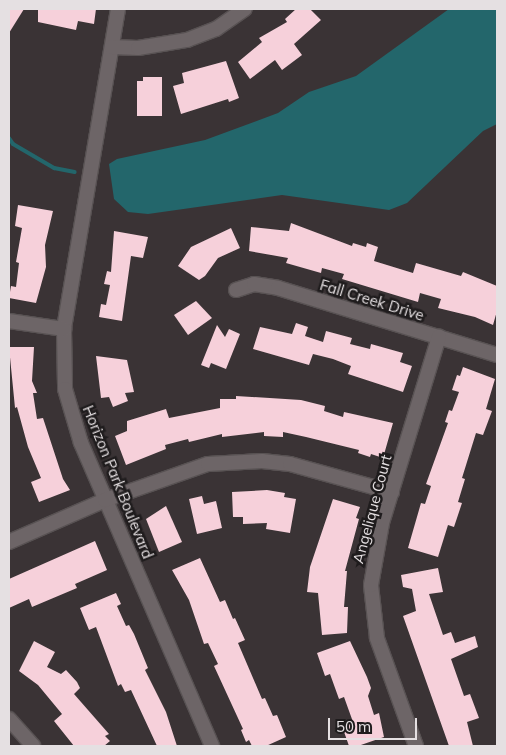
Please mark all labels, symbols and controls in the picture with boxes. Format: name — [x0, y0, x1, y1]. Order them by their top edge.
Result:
street label: Fall Creek Drive — [318, 276, 426, 324]
street label: Horizon Park Boulevard — [79, 403, 157, 561]
street label: Angelique Court — [349, 453, 395, 565]
scale bar — [331, 708, 420, 740]
text: 50 m — [336, 717, 371, 736]

